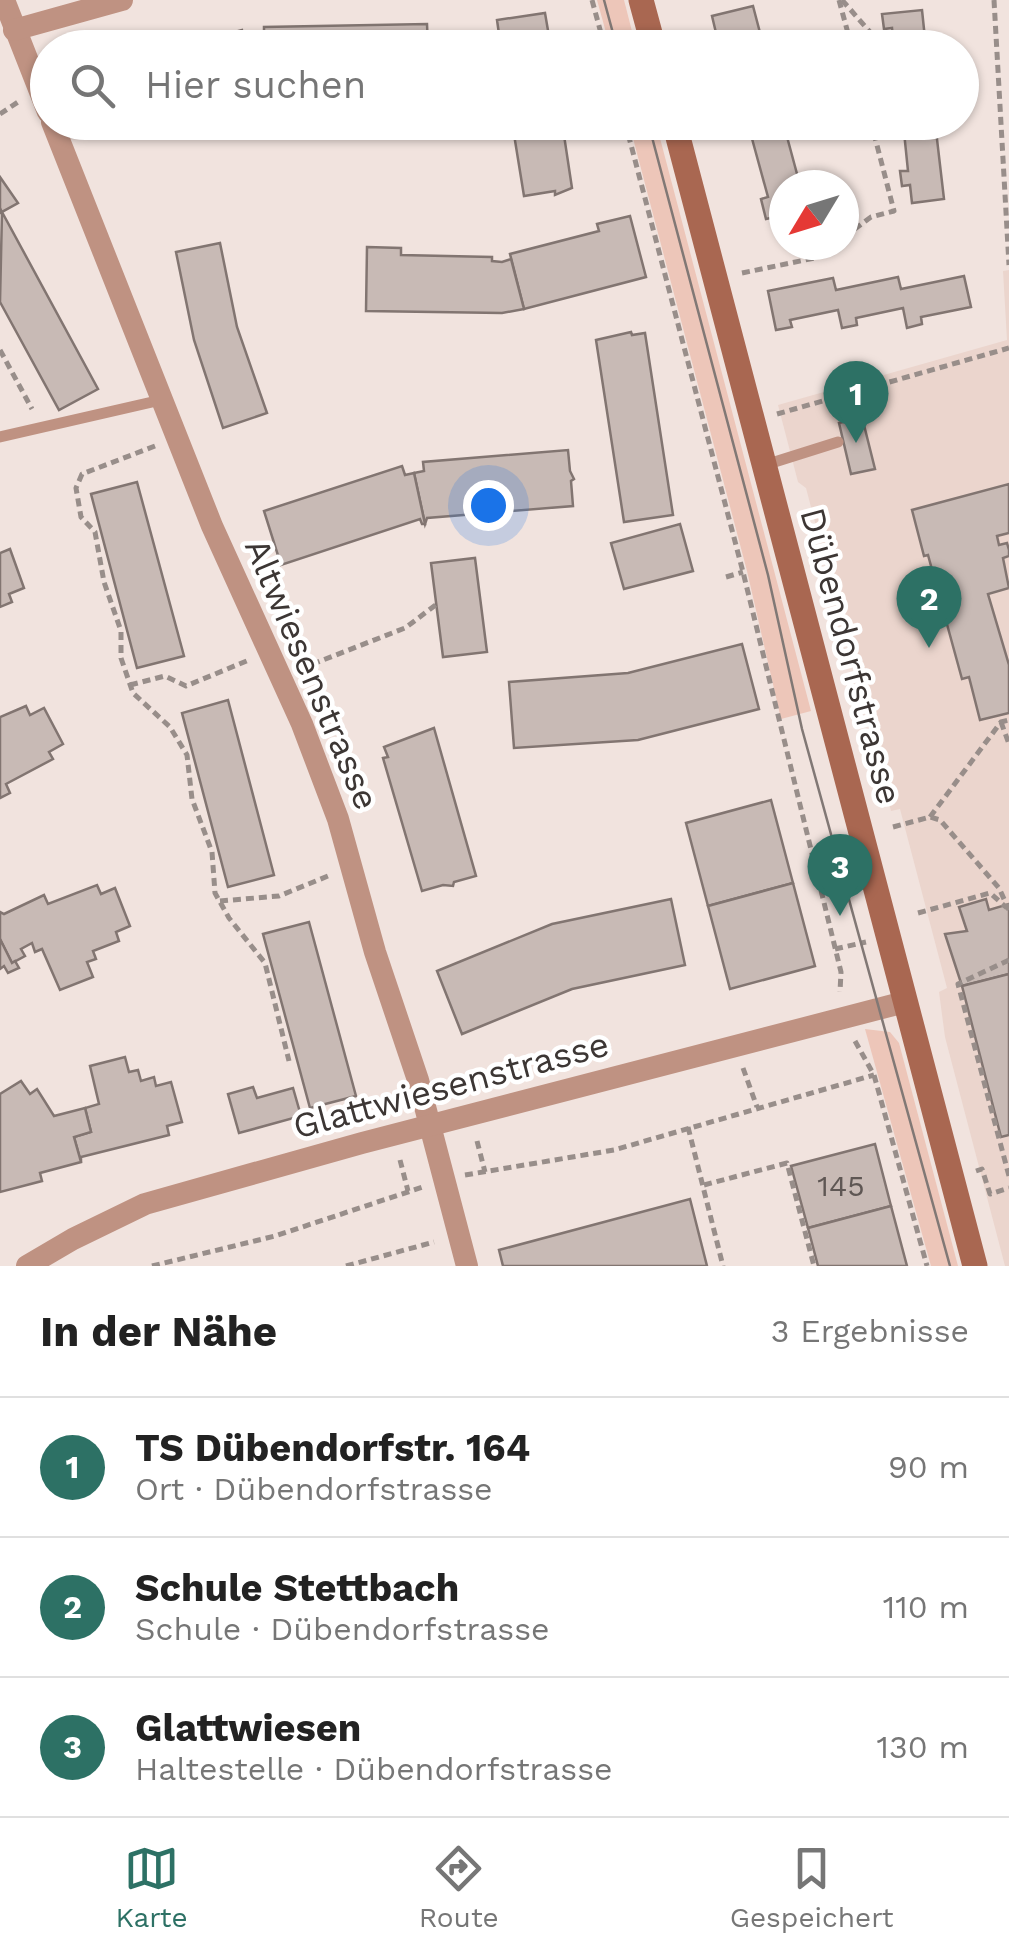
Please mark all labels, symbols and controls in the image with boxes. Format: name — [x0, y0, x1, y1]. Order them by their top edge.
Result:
search box — [30, 30, 979, 140]
icon: search — [65, 58, 120, 113]
text: Hier suchen — [145, 63, 366, 107]
north arrow — [769, 170, 859, 260]
pin: 1 — [824, 360, 888, 443]
your location — [463, 480, 514, 531]
street label: Dübendorfstrasse — [791, 503, 911, 809]
street label: Altwiesenstrasse — [236, 532, 388, 816]
pin: 2 — [896, 566, 962, 648]
pin: 3 — [808, 834, 872, 916]
street label: Glattwiesenstrasse — [289, 1023, 613, 1147]
house number: 145 — [817, 1168, 865, 1203]
text: In der Nähe — [40, 1307, 277, 1356]
text: 3 Ergebnisse — [771, 1312, 969, 1350]
text: TS Dübendorfstr. 164 — [135, 1426, 530, 1470]
text: 1 — [66, 1448, 79, 1486]
text: 90 m — [888, 1448, 969, 1486]
text: Ort · Dübendorfstrasse — [135, 1470, 493, 1508]
text: Schule Stettbach — [135, 1566, 459, 1610]
text: 2 — [63, 1588, 82, 1626]
text: 110 m — [883, 1588, 969, 1626]
text: Schule · Dübendorfstrasse — [135, 1610, 550, 1648]
text: Glattwiesen — [135, 1706, 361, 1750]
text: 3 — [63, 1728, 82, 1766]
text: 130 m — [877, 1728, 969, 1766]
text: Haltestelle · Dübendorfstrasse — [135, 1750, 613, 1788]
tab: Karte — [115, 1841, 188, 1934]
tab: Route — [419, 1841, 499, 1934]
tab: Gespeichert — [730, 1841, 894, 1934]

